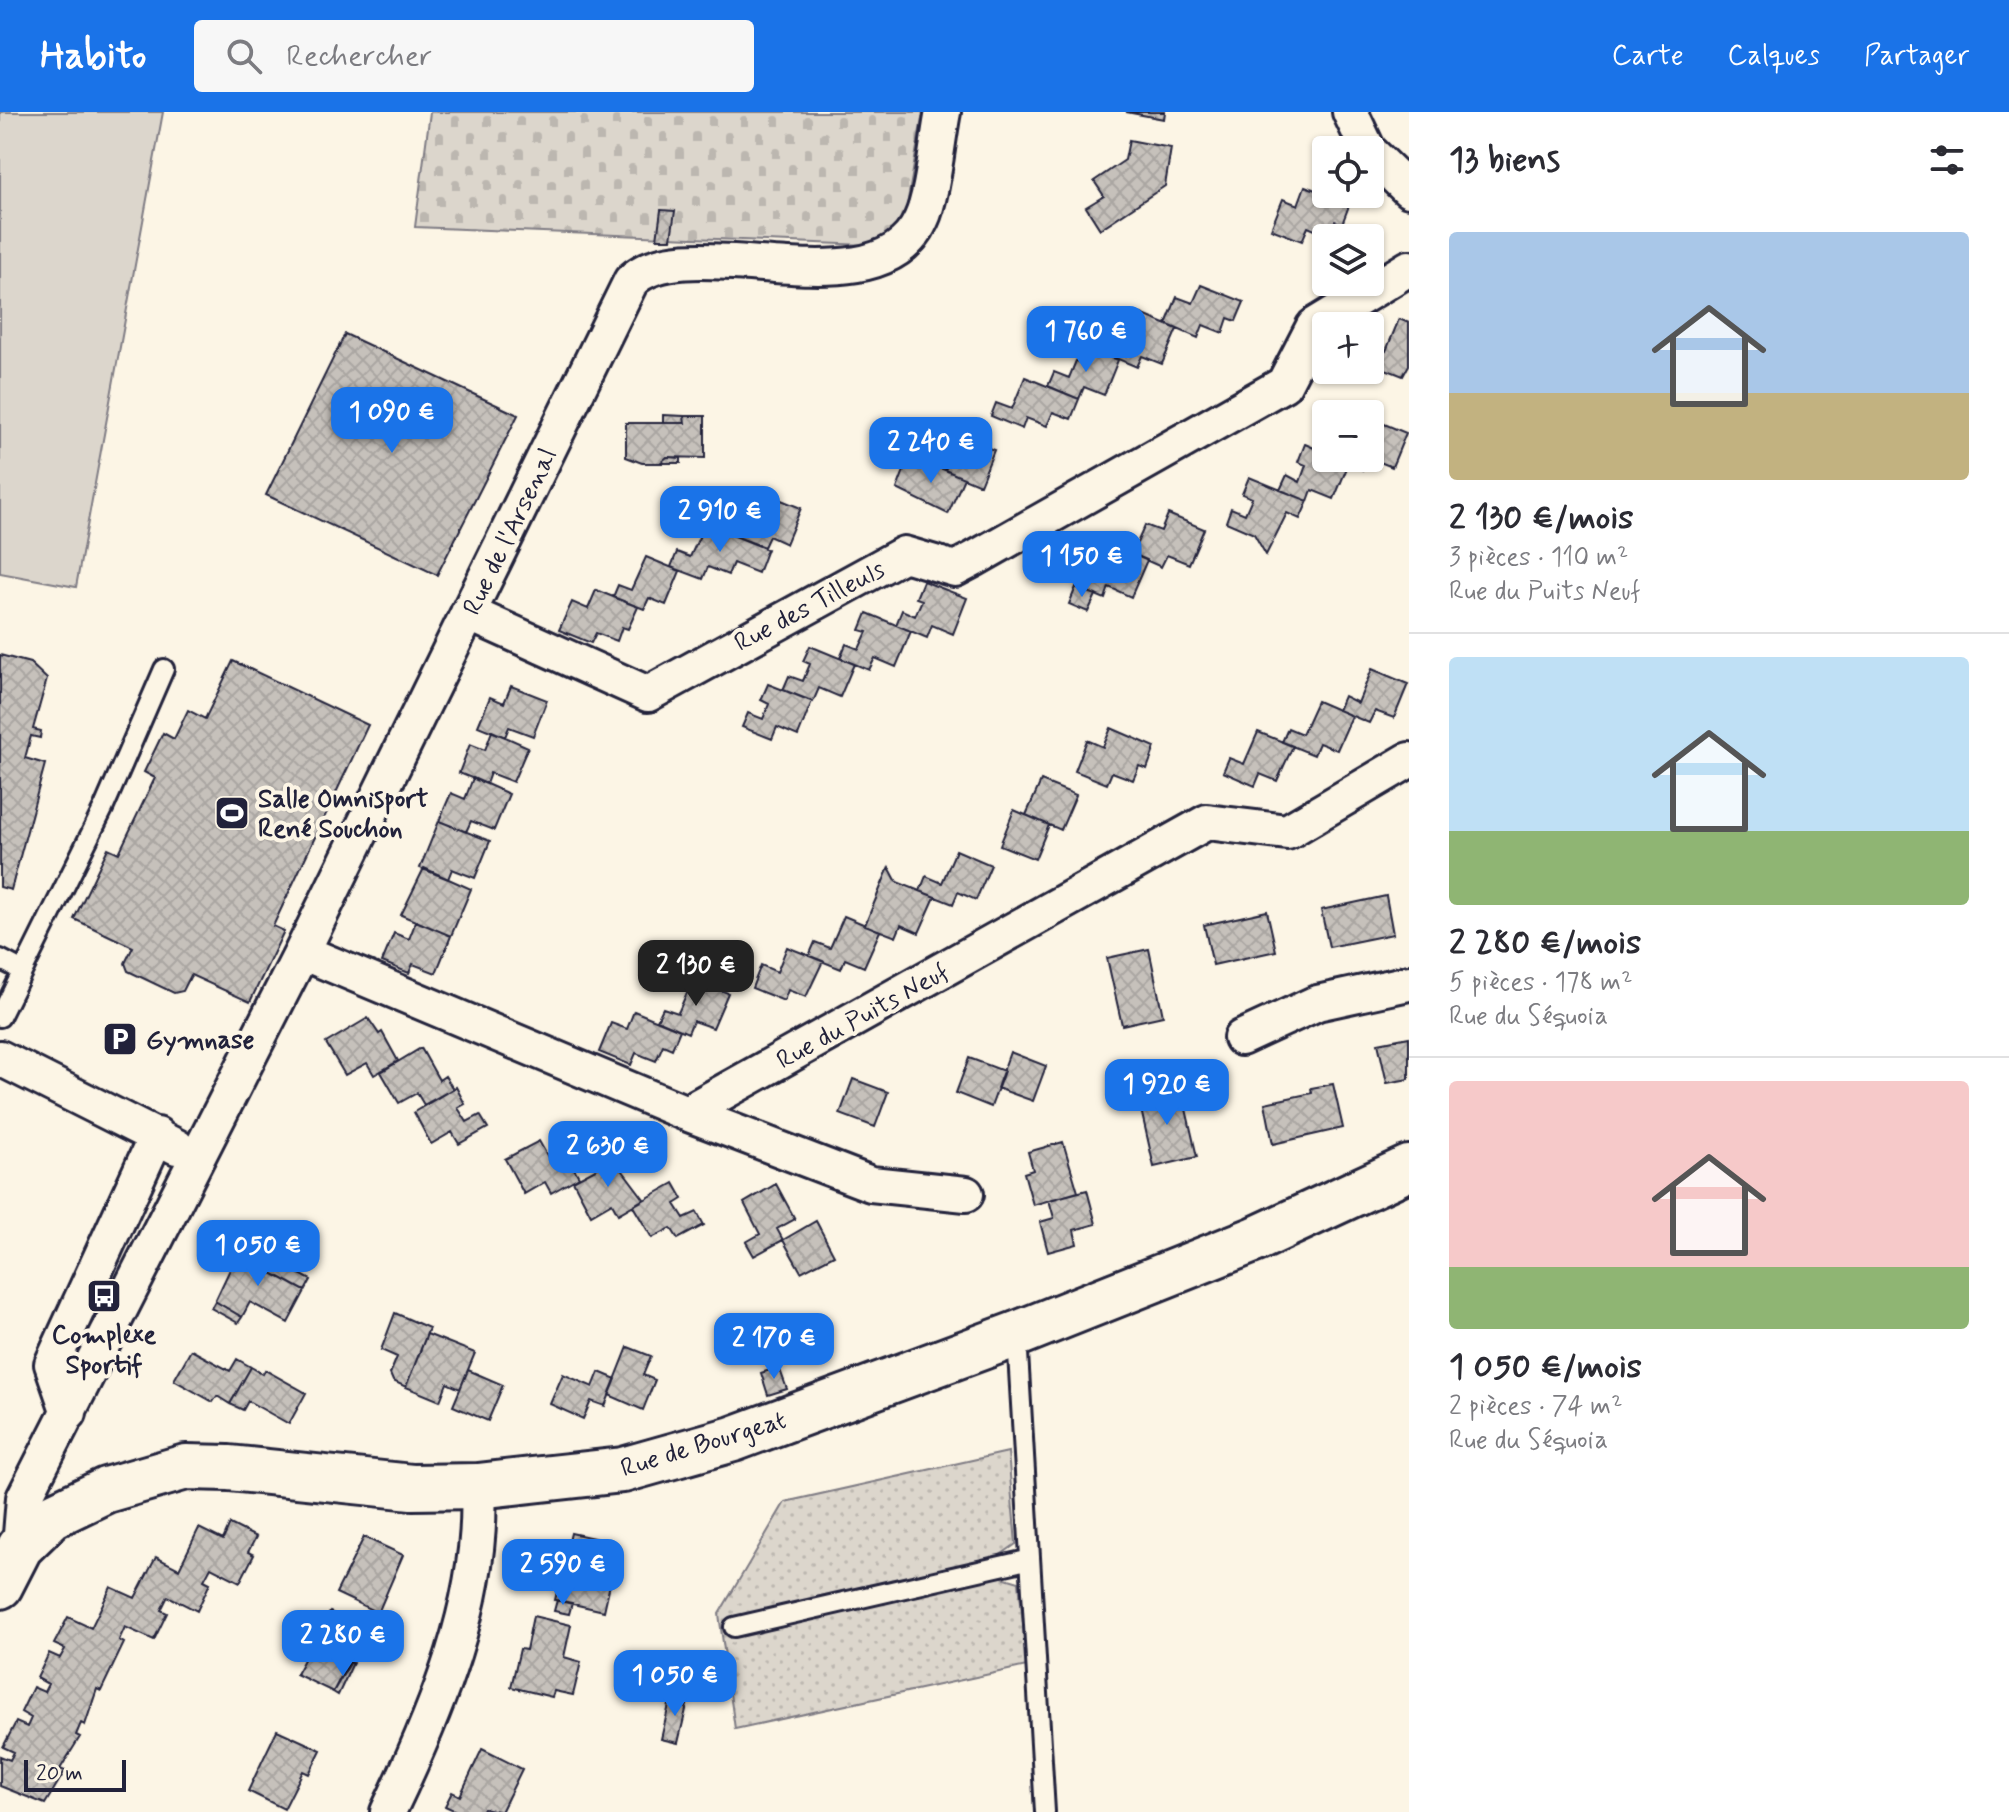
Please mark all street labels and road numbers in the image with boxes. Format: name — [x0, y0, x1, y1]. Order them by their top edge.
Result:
street label: Rue de l'Arsenal — [456, 443, 566, 621]
street label: Rue des Tilleuls — [729, 553, 891, 661]
street label: Rue du Puits Neuf — [771, 955, 955, 1078]
street label: Rue de Bourgeat — [617, 1404, 790, 1486]

